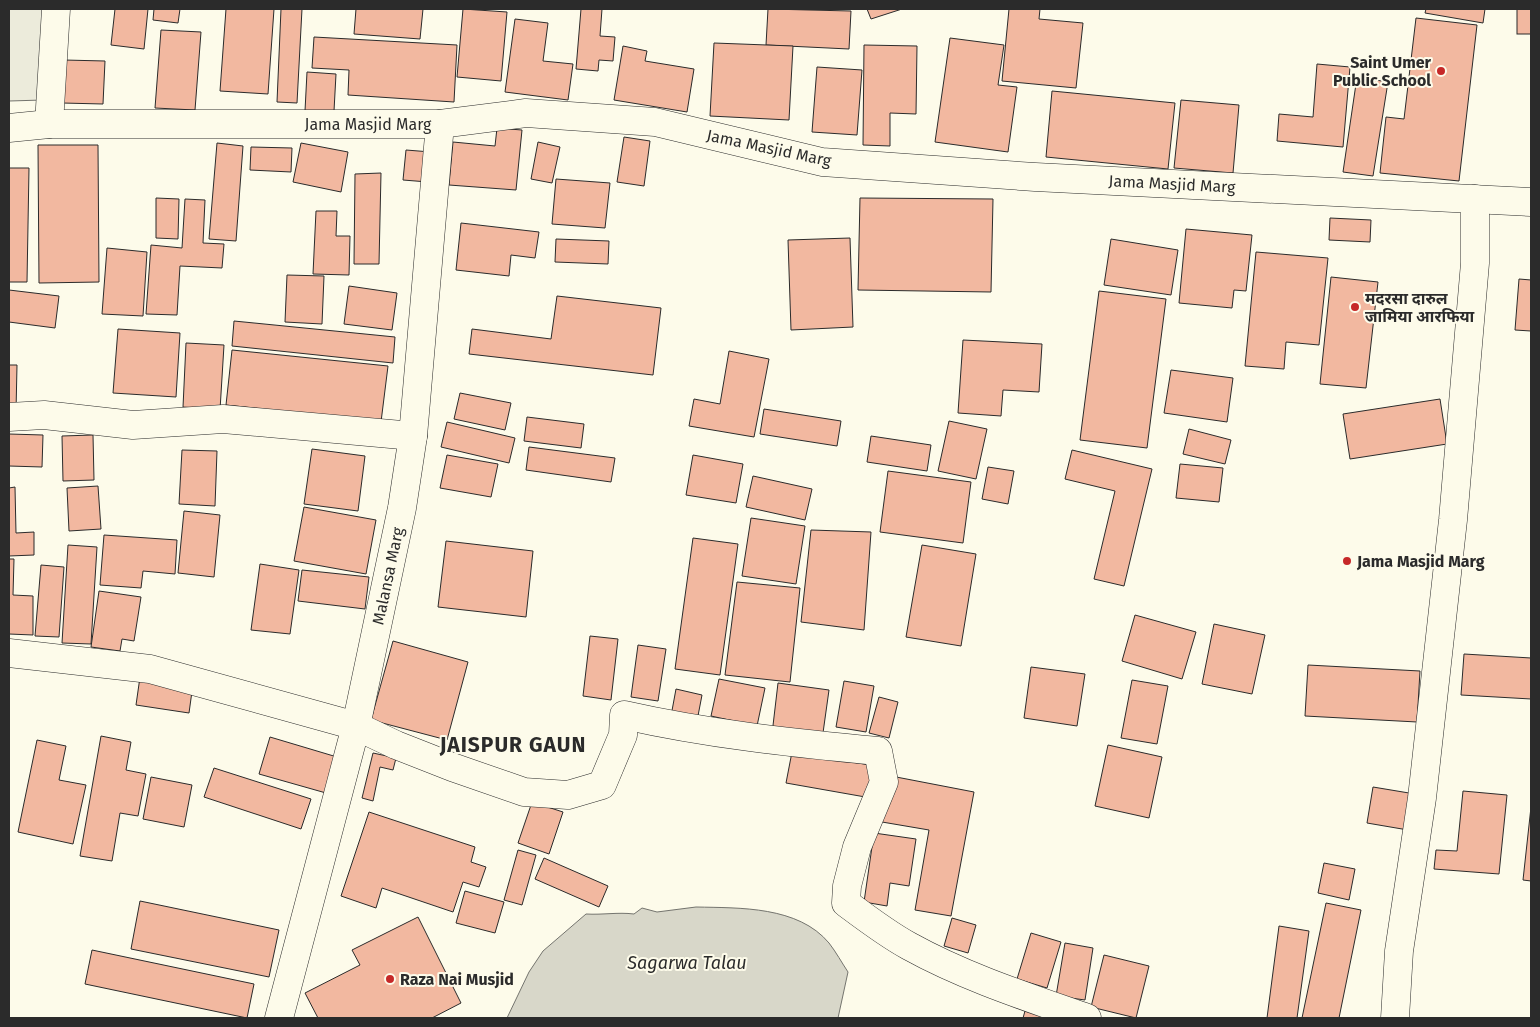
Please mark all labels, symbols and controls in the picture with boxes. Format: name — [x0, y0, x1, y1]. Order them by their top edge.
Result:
place label: Saint Umer Public School — [1333, 53, 1432, 90]
marker: Saint Umer Public School — [1435, 65, 1447, 77]
street label: Jama Masjid Marg — [305, 115, 432, 134]
street label: Jama Masjid Marg — [705, 126, 834, 171]
street label: Jama Masjid Marg — [1108, 171, 1237, 197]
place label: मदरसा दारुल जामिया आरफिया — [1365, 289, 1475, 326]
marker: मदरसा दारुल जामिया आरफिया — [1349, 301, 1361, 313]
street label: Malansa Marg — [368, 525, 408, 627]
place label: Jama Masjid Marg — [1356, 552, 1485, 571]
marker: Jama Masjid Marg — [1341, 555, 1353, 567]
district label: JAISPUR GAUN — [439, 732, 586, 758]
water label: Sagarwa Talau — [626, 952, 747, 974]
place label: Raza Nai Musjid — [400, 970, 514, 989]
marker: Raza Nai Musjid — [384, 973, 396, 985]

